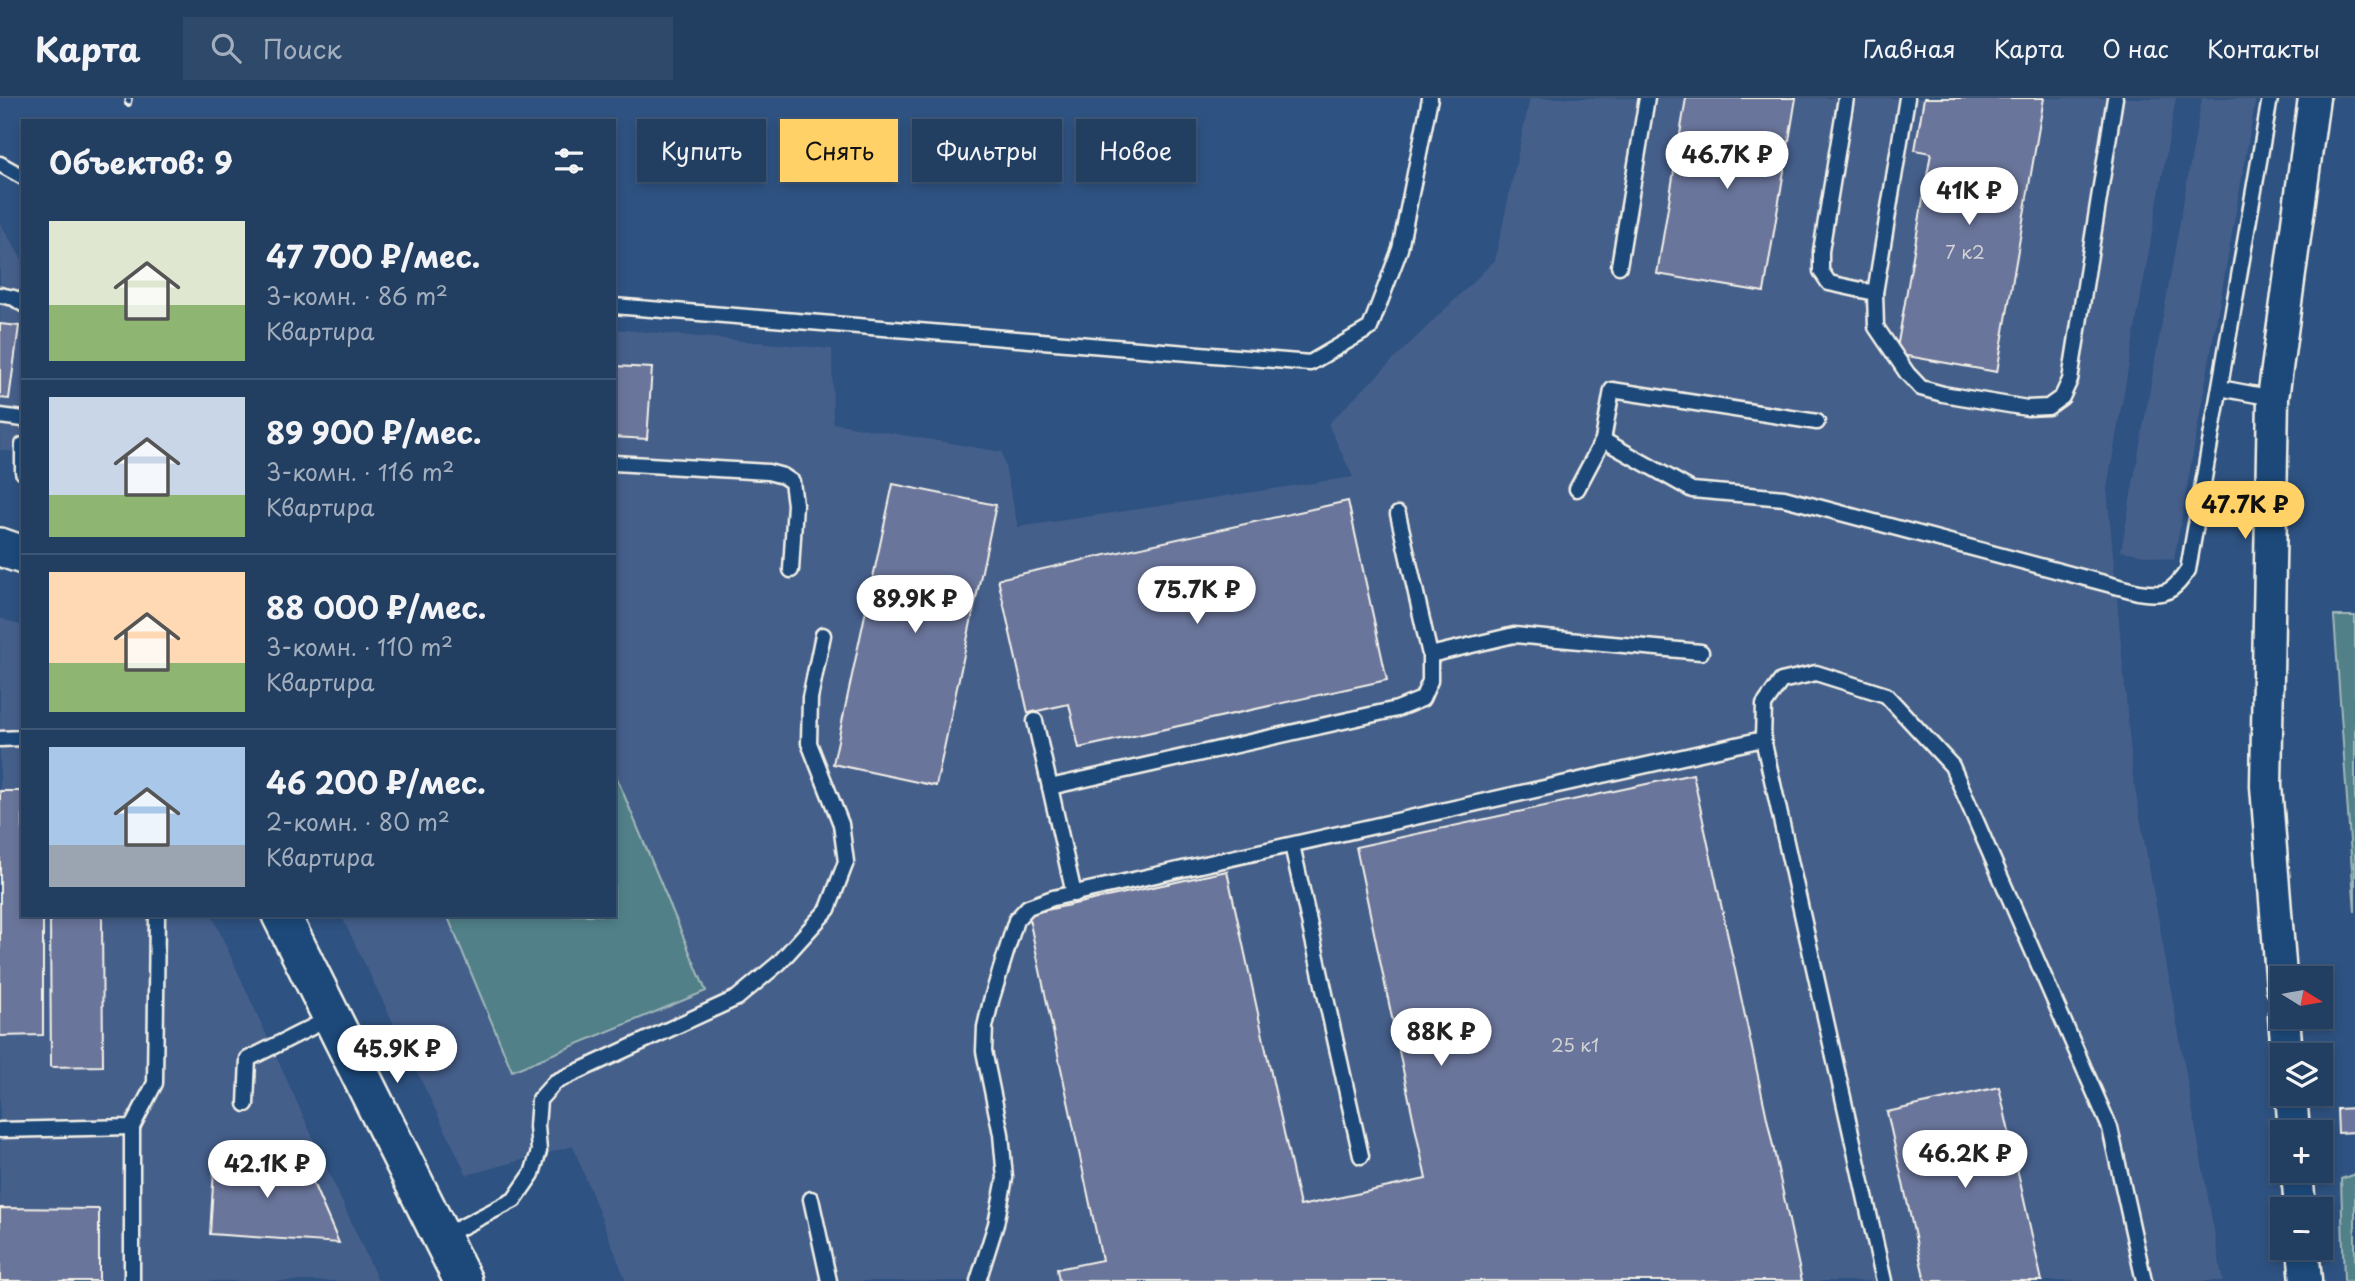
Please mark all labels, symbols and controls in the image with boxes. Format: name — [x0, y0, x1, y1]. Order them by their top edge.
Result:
search box — [183, 17, 673, 80]
text: Карта — [35, 23, 141, 73]
icon: search — [207, 29, 245, 67]
text: Поиск — [263, 29, 342, 68]
text: Главная — [1863, 30, 1956, 66]
text: Карта — [1994, 30, 2064, 66]
text: О нас — [2102, 30, 2169, 66]
text: Контакты — [2207, 30, 2320, 66]
chip: Купить — [637, 119, 766, 182]
chip: Снять — [780, 119, 898, 182]
chip: Фильтры — [912, 119, 1062, 182]
chip: Новое — [1076, 119, 1196, 182]
pin: 46.7K ₽ — [1662, 132, 1792, 191]
text: 46.7K ₽ — [1682, 136, 1772, 171]
text: Объектов: 9 — [49, 139, 233, 184]
icon: filters — [550, 142, 588, 180]
pin: 41K ₽ — [1920, 167, 2018, 227]
text: 41K ₽ — [1936, 172, 2002, 207]
text: 47 700 ₽/мес. — [266, 233, 480, 278]
house number: 7 к2 — [1945, 238, 1985, 265]
icon: home — [105, 249, 189, 333]
text: 3-комн. · 86 m² — [266, 278, 448, 313]
text: Квартира — [266, 313, 374, 348]
text: 89 900 ₽/мес. — [266, 409, 481, 454]
icon: home — [105, 425, 189, 509]
text: 3-комн. · 116 m² — [266, 454, 454, 489]
pin: 47.7K ₽ — [2180, 482, 2310, 541]
text: 47.7K ₽ — [2201, 486, 2289, 521]
text: Квартира — [266, 489, 374, 524]
pin: 75.7K ₽ — [1132, 566, 1262, 626]
text: 75.7K ₽ — [1154, 571, 1240, 606]
pin: 89.9K ₽ — [850, 575, 980, 635]
text: 89.9K ₽ — [873, 580, 957, 615]
text: 88 000 ₽/мес. — [266, 584, 486, 629]
icon: home — [105, 600, 189, 684]
text: 3-комн. · 110 m² — [266, 629, 453, 664]
text: Квартира — [266, 664, 374, 699]
text: 46 200 ₽/мес. — [266, 759, 486, 804]
icon: home — [105, 775, 189, 859]
text: 2-комн. · 80 m² — [266, 804, 450, 839]
text: Квартира — [266, 839, 374, 874]
north arrow — [2270, 966, 2333, 1029]
map controls — [2270, 966, 2333, 1260]
pin: 88K ₽ — [1392, 1009, 1490, 1068]
text: 88K ₽ — [1407, 1013, 1475, 1048]
pin: 45.9K ₽ — [332, 1026, 462, 1085]
text: 45.9K ₽ — [353, 1030, 441, 1065]
house number: 25 к1 — [1551, 1031, 1599, 1058]
button: layers — [2270, 1043, 2333, 1106]
button: + — [2270, 1120, 2333, 1183]
pin: 46.2K ₽ — [1900, 1130, 2030, 1190]
text: 46.2K ₽ — [1918, 1135, 2012, 1170]
pin: 42.1K ₽ — [202, 1140, 332, 1200]
text: 42.1K ₽ — [224, 1145, 310, 1180]
button: − — [2270, 1197, 2333, 1260]

